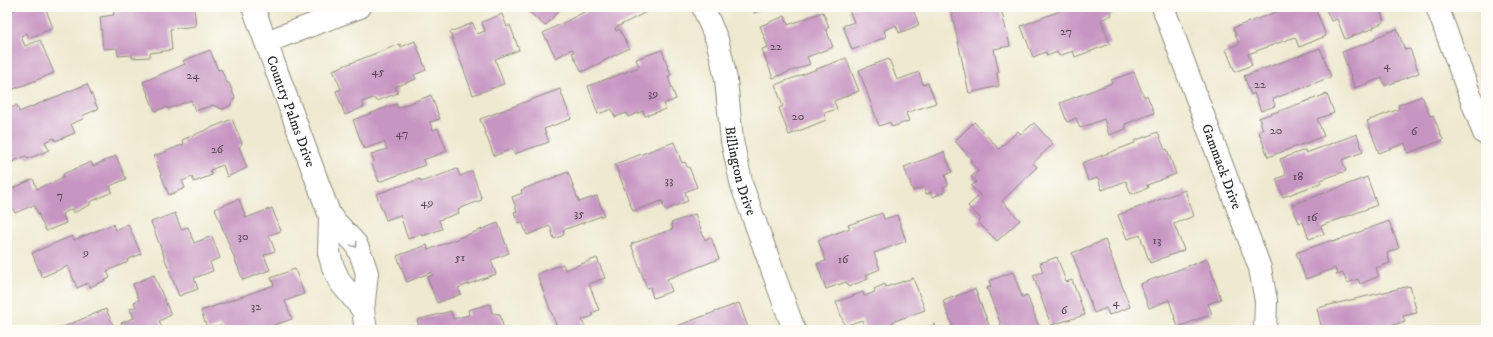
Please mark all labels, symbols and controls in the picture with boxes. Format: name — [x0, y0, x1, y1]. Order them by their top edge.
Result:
house number: 27 — [1060, 24, 1072, 39]
house number: 22 — [770, 39, 782, 54]
street label: Country Palms Drive — [262, 53, 319, 170]
house number: 4 — [1384, 58, 1392, 73]
house number: 45 — [372, 64, 384, 79]
house number: 24 — [187, 68, 200, 83]
house number: 22 — [1254, 77, 1266, 92]
house number: 39 — [648, 86, 658, 101]
house number: 20 — [792, 109, 804, 124]
street label: Gammack Drive — [1197, 121, 1245, 212]
house number: 20 — [1270, 123, 1282, 138]
house number: 6 — [1411, 124, 1418, 139]
street label: Billington Drive — [721, 125, 760, 218]
house number: 47 — [396, 126, 408, 141]
house number: 26 — [211, 142, 224, 157]
house number: 18 — [1293, 169, 1303, 184]
house number: 33 — [665, 173, 673, 188]
house number: 7 — [57, 188, 63, 203]
house number: 49 — [421, 195, 433, 210]
house number: 35 — [574, 206, 584, 221]
house number: 16 — [1307, 210, 1318, 225]
house number: 30 — [238, 229, 248, 244]
house number: 13 — [1153, 233, 1161, 248]
one-way arrow — [351, 241, 358, 248]
house number: 9 — [82, 245, 89, 260]
house number: 51 — [455, 250, 465, 265]
house number: 16 — [838, 252, 849, 267]
house number: 4 — [1113, 295, 1121, 310]
house number: 32 — [251, 299, 261, 314]
house number: 6 — [1061, 303, 1068, 318]

